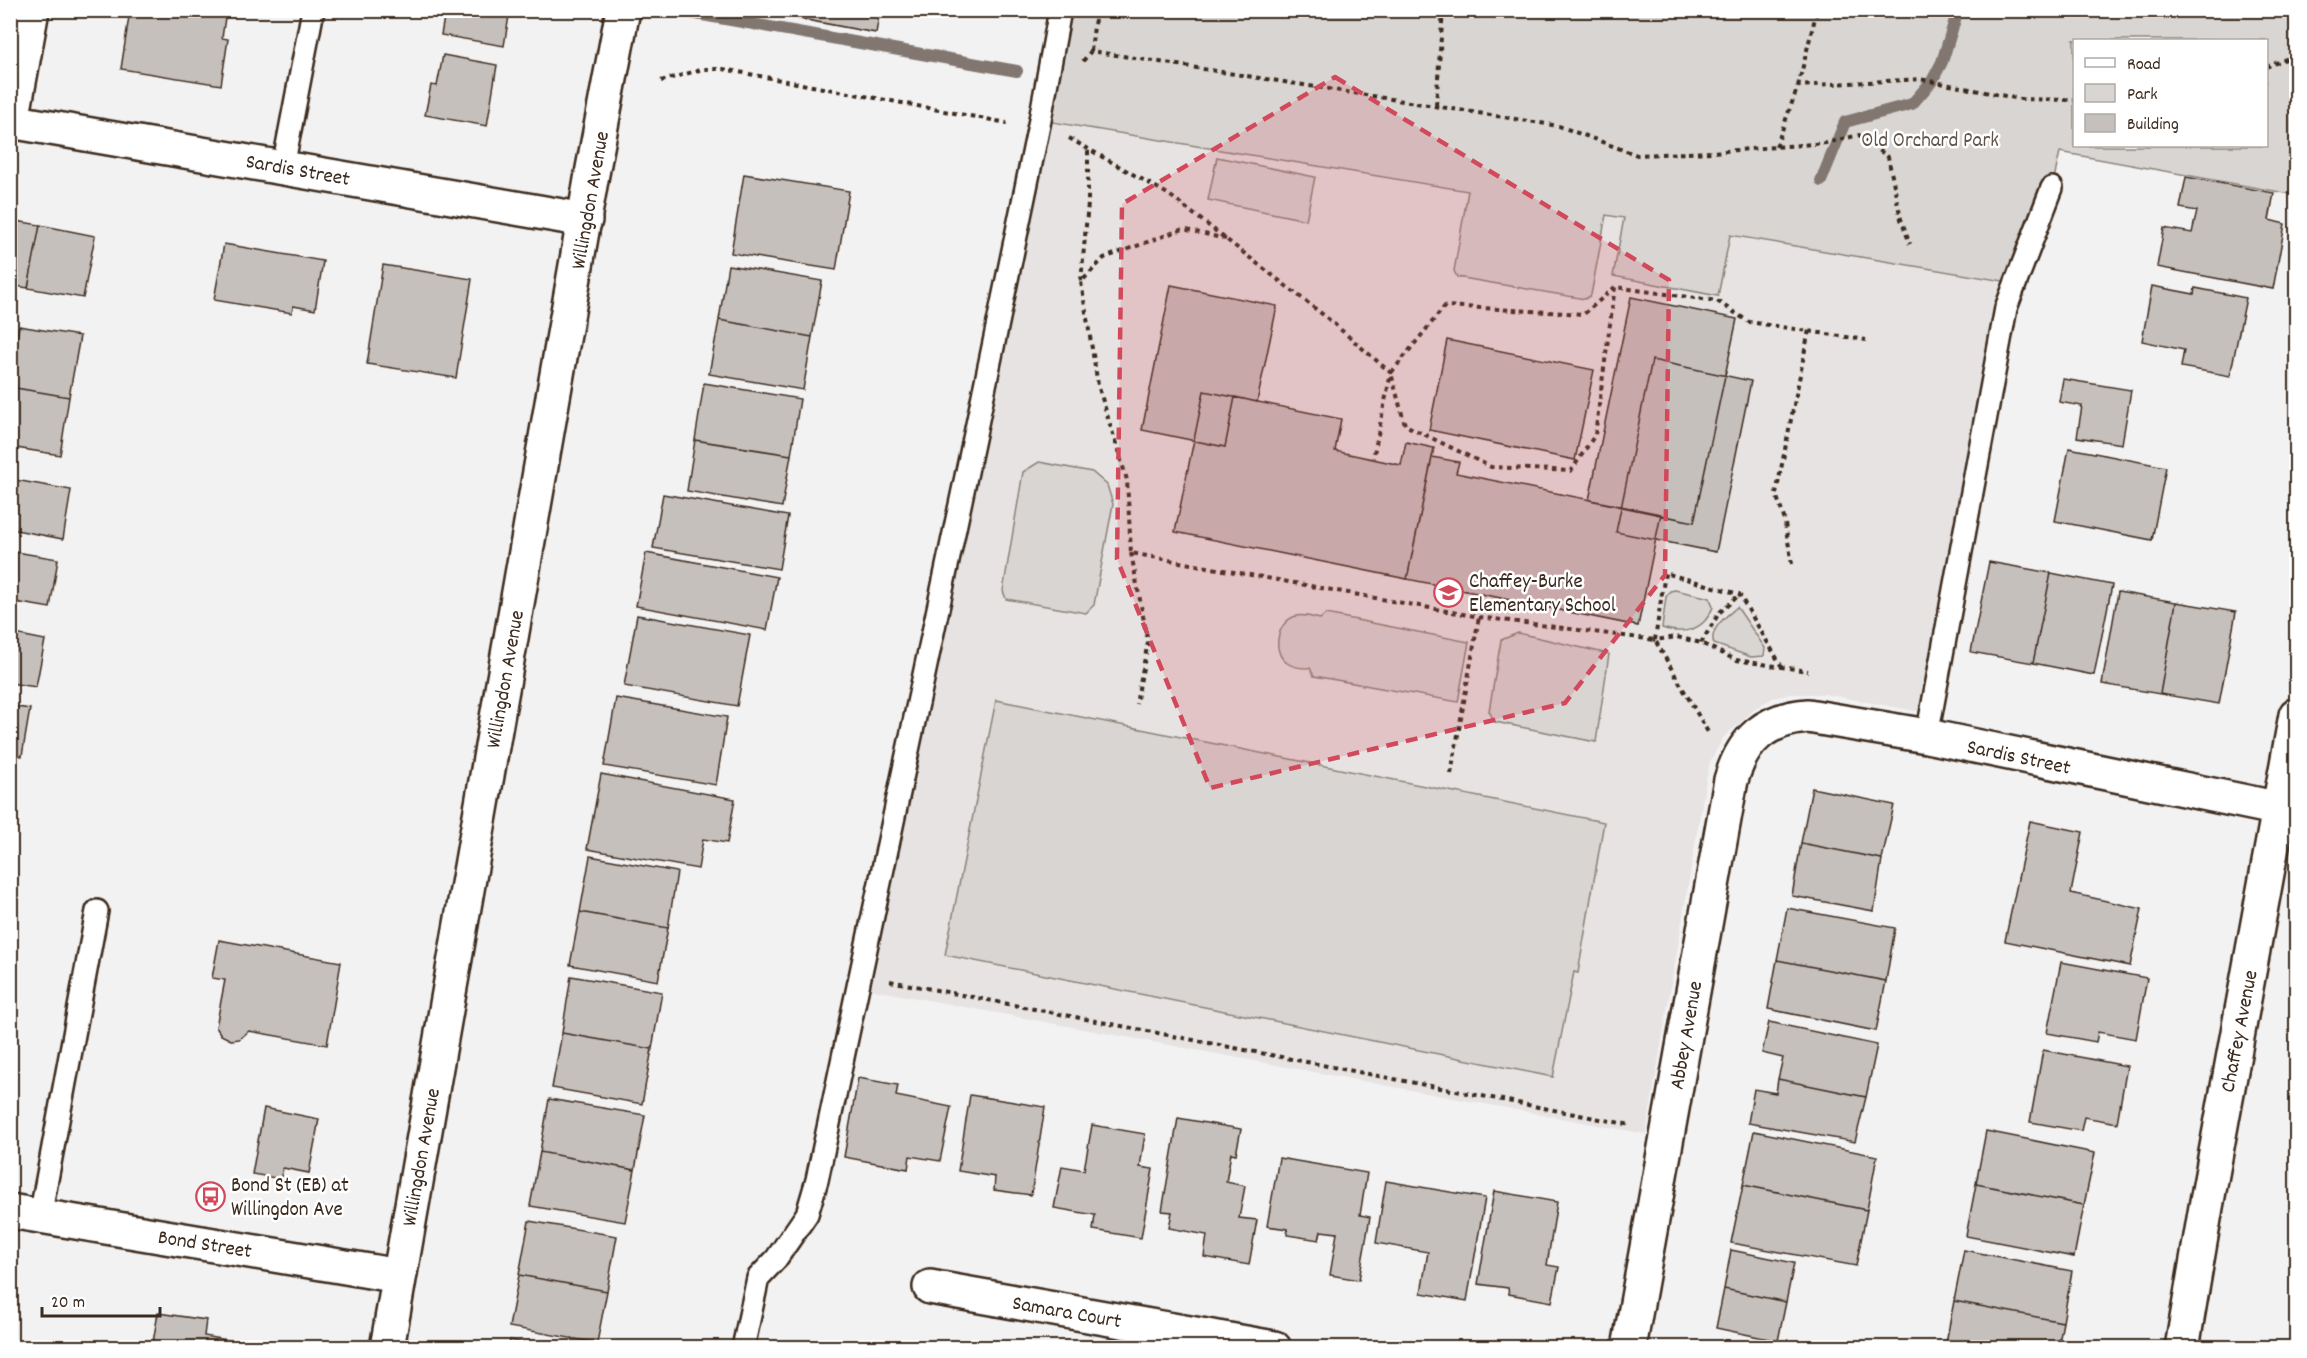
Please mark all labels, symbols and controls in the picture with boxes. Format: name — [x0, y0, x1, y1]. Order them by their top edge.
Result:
legend — [2073, 39, 2268, 147]
text: Road — [2127, 53, 2161, 78]
text: Park — [2127, 83, 2158, 108]
text: Building — [2127, 113, 2179, 138]
park label: Old Orchard Park — [1861, 127, 1999, 157]
street label: Willingdon Avenue — [565, 129, 619, 272]
street label: Sardis Street — [243, 148, 352, 196]
place label: Chaffey-Burke Elementary School — [1469, 568, 1616, 622]
school or university icon: Chaffey-Burke Elementary School — [1432, 576, 1464, 608]
street label: Willingdon Avenue — [480, 608, 534, 751]
street label: Sardis Street — [1964, 733, 2073, 785]
street label: Chaffey Avenue — [2214, 968, 2268, 1095]
street label: Abbey Avenue — [1664, 979, 1712, 1092]
street label: Willingdon Avenue — [396, 1086, 450, 1229]
place label: Bond St (EB) at Willingdon Ave — [231, 1172, 349, 1226]
bus stop icon: Bond St (EB) at Willingdon Ave — [194, 1180, 226, 1212]
street label: Bond Street — [155, 1224, 254, 1268]
scale bar — [42, 1280, 160, 1318]
street label: Samara Court — [1010, 1290, 1124, 1338]
text: 20 m — [51, 1291, 85, 1316]

